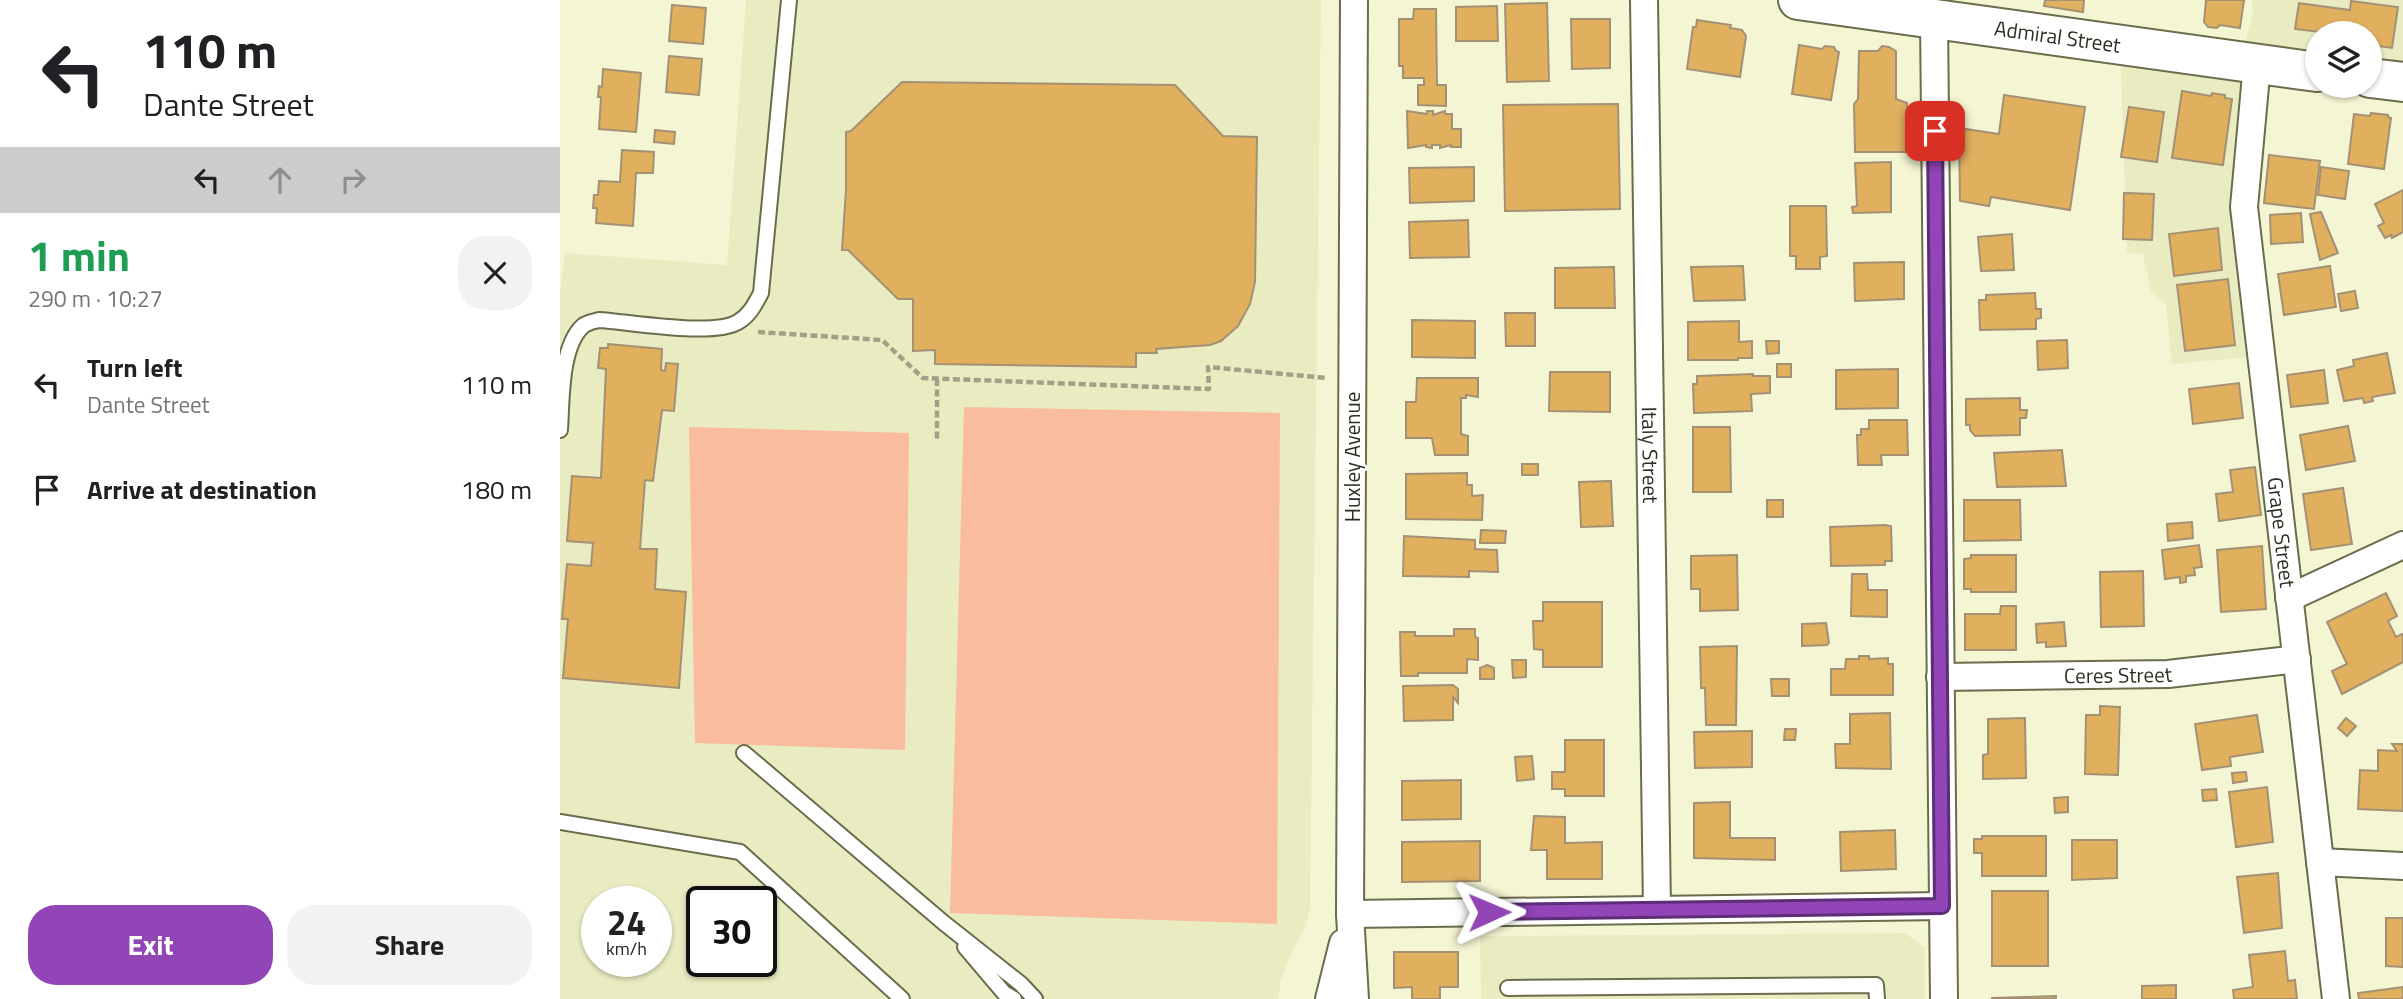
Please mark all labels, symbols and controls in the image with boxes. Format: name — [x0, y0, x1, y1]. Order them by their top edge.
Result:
street label: Admiral Street — [1992, 11, 2123, 61]
text: 110 m — [143, 12, 277, 87]
map controls — [2305, 21, 2382, 98]
button: layers — [2305, 21, 2382, 98]
icon: left — [28, 28, 119, 119]
text: Dante Street — [143, 80, 314, 128]
pin — [1905, 101, 1965, 161]
icon: arrive — [1916, 112, 1954, 150]
icon: left — [188, 161, 226, 199]
icon: ahead — [261, 161, 299, 199]
icon: right — [334, 161, 372, 199]
text: 1 min — [28, 223, 130, 287]
button: close — [458, 236, 532, 310]
text: 290 m · 10:27 — [28, 281, 163, 316]
text: Turn left — [87, 348, 182, 387]
text: 110 m — [461, 365, 532, 404]
icon: left — [28, 366, 66, 404]
text: Dante Street — [87, 387, 210, 422]
street label: Huxley Avenue — [1336, 392, 1368, 522]
street label: Italy Street — [1634, 406, 1667, 504]
text: Arrive at destination — [87, 470, 317, 509]
text: 180 m — [461, 470, 532, 509]
icon: arrive — [28, 471, 66, 509]
street label: Grape Street — [2259, 475, 2304, 590]
street label: Ceres Street — [2064, 658, 2174, 691]
position arrow — [1452, 875, 1526, 949]
speed limit sign: 30 — [686, 886, 777, 977]
text: 24 — [607, 895, 646, 949]
button: Exit — [28, 905, 273, 985]
button: Share — [287, 905, 532, 985]
text: km/h — [606, 935, 647, 962]

